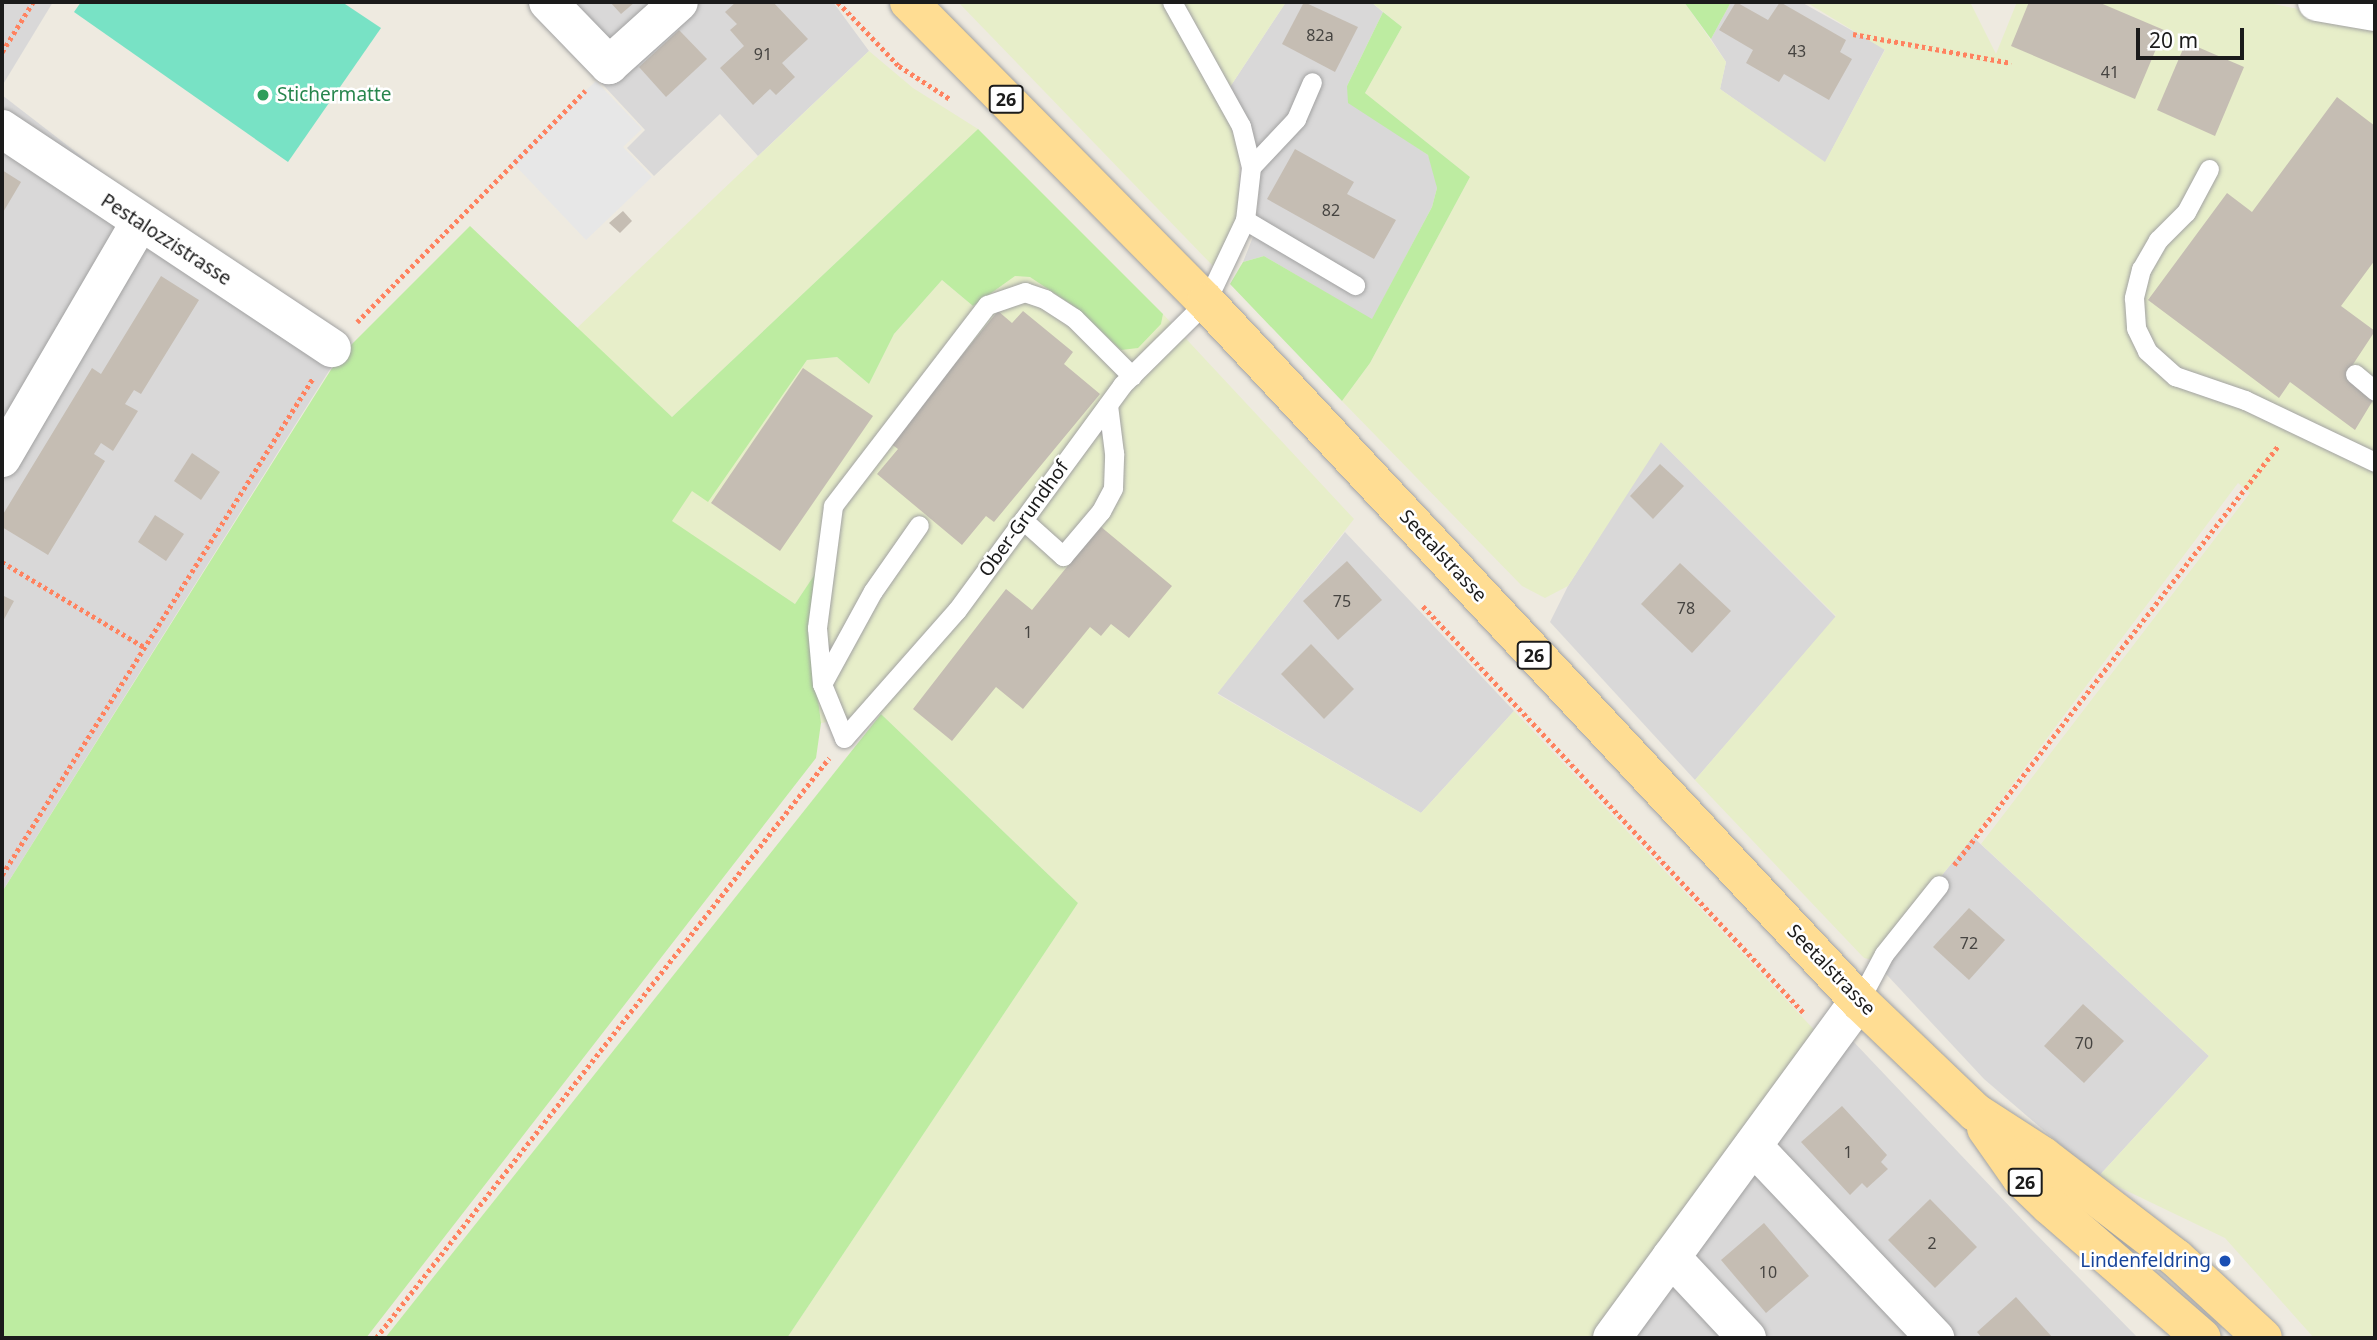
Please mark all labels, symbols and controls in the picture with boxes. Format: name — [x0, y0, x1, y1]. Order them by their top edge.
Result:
scale bar — [2139, 14, 2248, 58]
house number: 82a — [1306, 25, 1334, 45]
text: 20 m — [2149, 26, 2198, 54]
house number: 43 — [1788, 41, 1806, 61]
house number: 91 — [754, 44, 772, 64]
house number: 41 — [2101, 62, 2119, 82]
place label: Stichermatte — [277, 84, 391, 106]
road number: 26 — [988, 84, 1024, 114]
marker: Stichermatte — [255, 87, 271, 103]
street label: Pestalozzistrasse — [97, 189, 235, 291]
house number: 82 — [1322, 200, 1340, 220]
street label: Ober-Grundhof — [974, 457, 1074, 581]
street label: Seetalstrasse — [1395, 505, 1491, 607]
house number: 75 — [1333, 591, 1351, 611]
house number: 78 — [1677, 598, 1695, 618]
house number: 1 — [1023, 622, 1033, 642]
road number: 26 — [1516, 640, 1552, 670]
street label: Seetalstrasse — [1782, 920, 1880, 1020]
house number: 72 — [1960, 933, 1978, 953]
house number: 70 — [2075, 1033, 2093, 1053]
house number: 1 — [1843, 1142, 1853, 1162]
road number: 26 — [2008, 1168, 2042, 1196]
house number: 2 — [1927, 1233, 1937, 1253]
place label: Lindenfeldring — [2080, 1250, 2211, 1272]
marker: Lindenfeldring — [2217, 1253, 2233, 1269]
house number: 10 — [1759, 1262, 1777, 1282]

